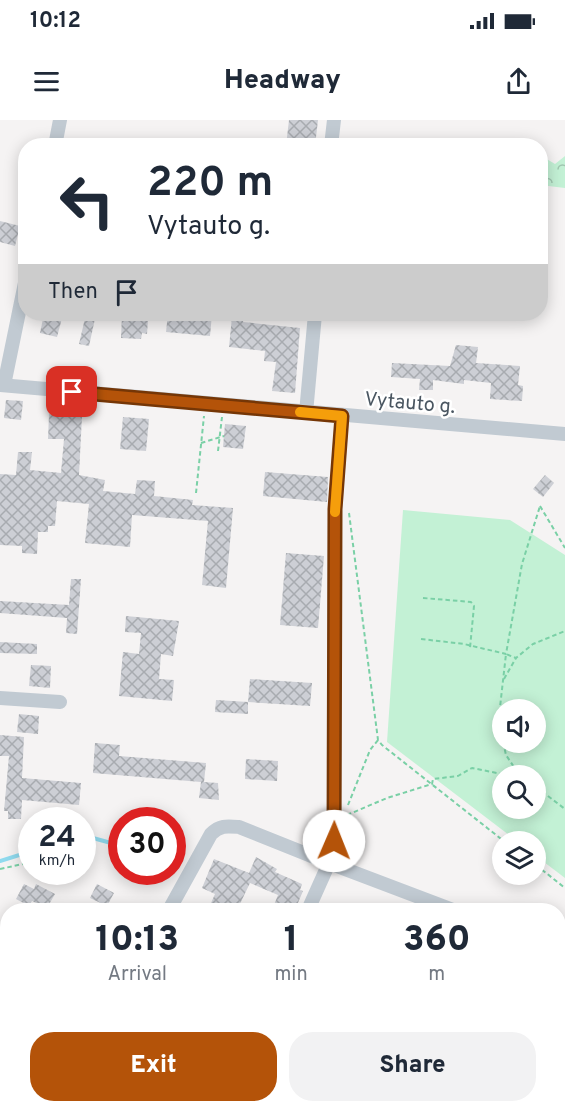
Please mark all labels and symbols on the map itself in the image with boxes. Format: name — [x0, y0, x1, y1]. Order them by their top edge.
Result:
pin — [46, 366, 97, 417]
street label: Vytauto g. — [363, 387, 456, 421]
speed limit sign: 30 — [108, 807, 186, 885]
position arrow — [302, 809, 366, 873]

